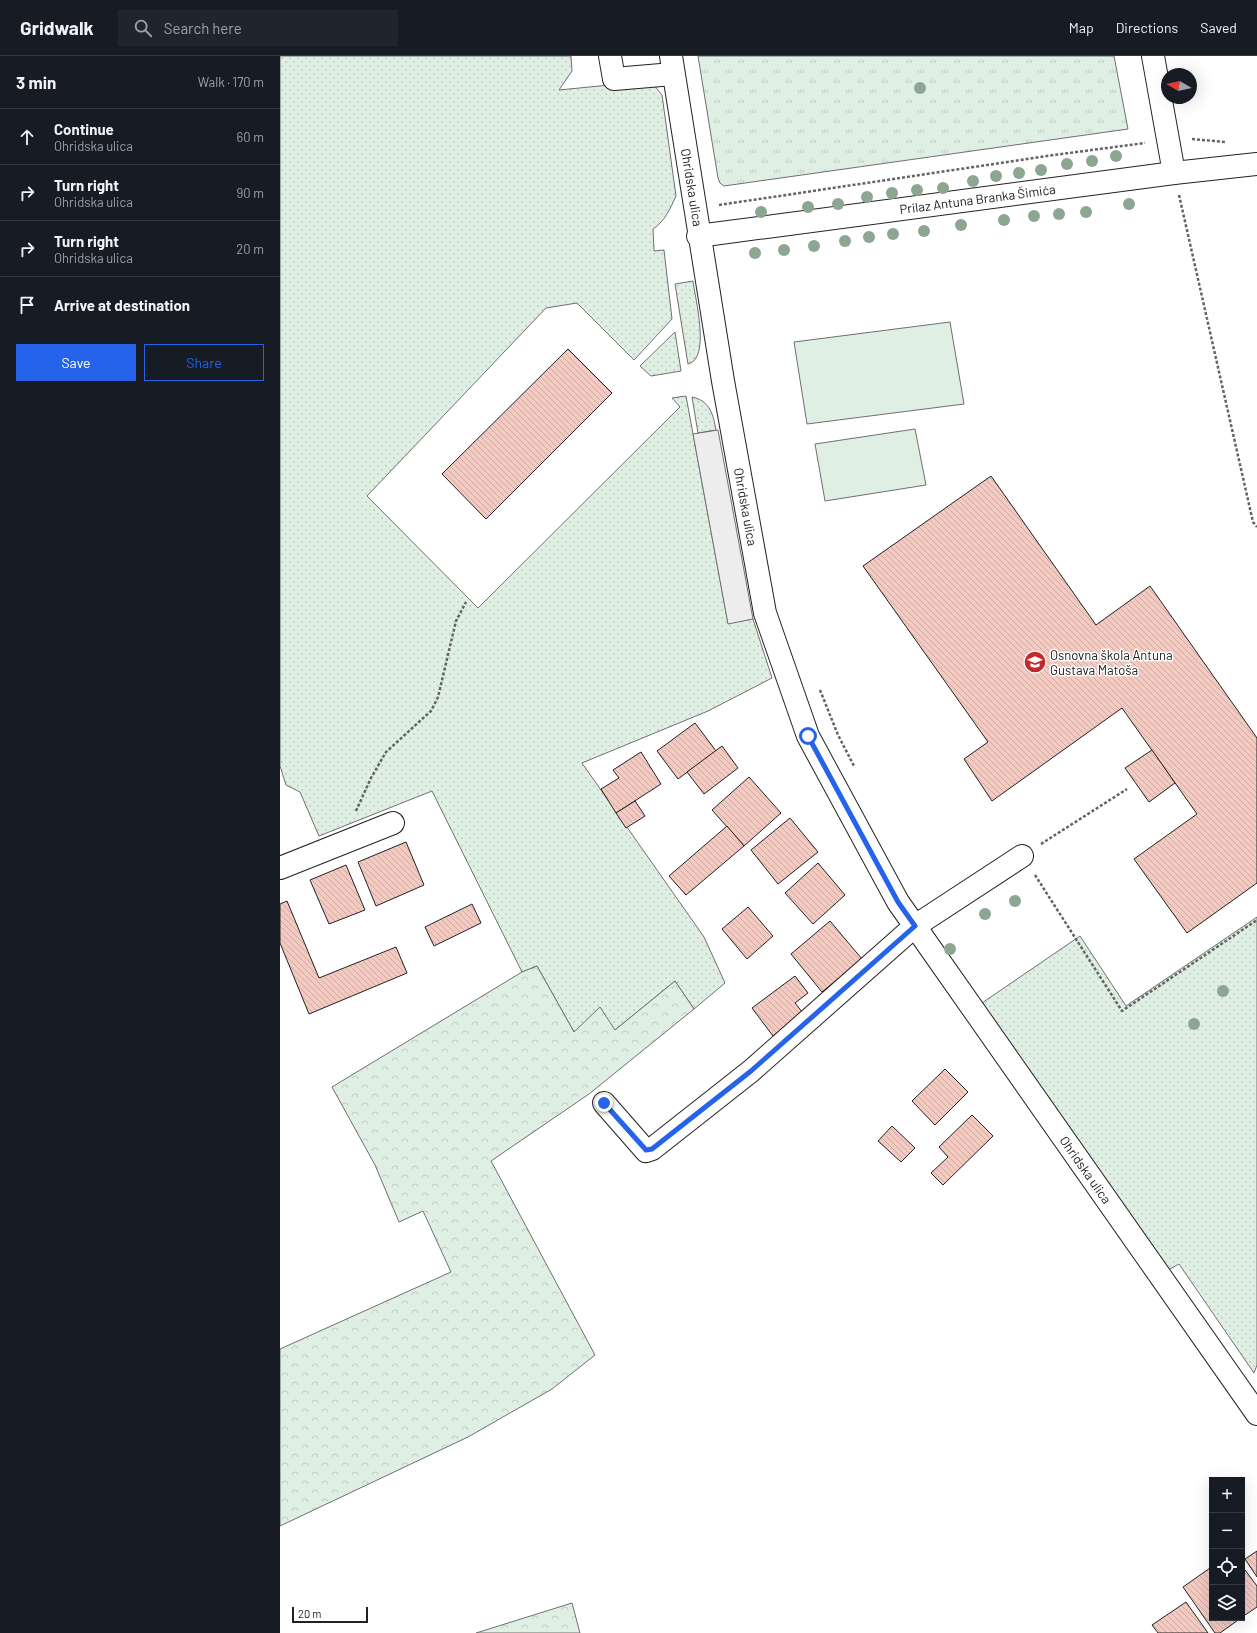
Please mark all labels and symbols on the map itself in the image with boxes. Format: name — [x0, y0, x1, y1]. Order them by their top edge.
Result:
north arrow — [1161, 68, 1197, 104]
street label: Ohridska ulica — [678, 147, 706, 228]
street label: Prilaz Antuna Branka Šimića — [899, 181, 1057, 217]
street label: Ohridska ulica — [731, 467, 761, 547]
place label: Osnovna škola Antuna Gustava Matoša — [1050, 647, 1173, 678]
school or university icon: Osnovna škola Antuna Gustava Matoša — [1022, 649, 1048, 675]
route start — [799, 727, 817, 745]
route end — [595, 1094, 613, 1112]
street label: Ohridska ulica — [1057, 1133, 1115, 1207]
scale bar — [292, 1605, 368, 1624]

